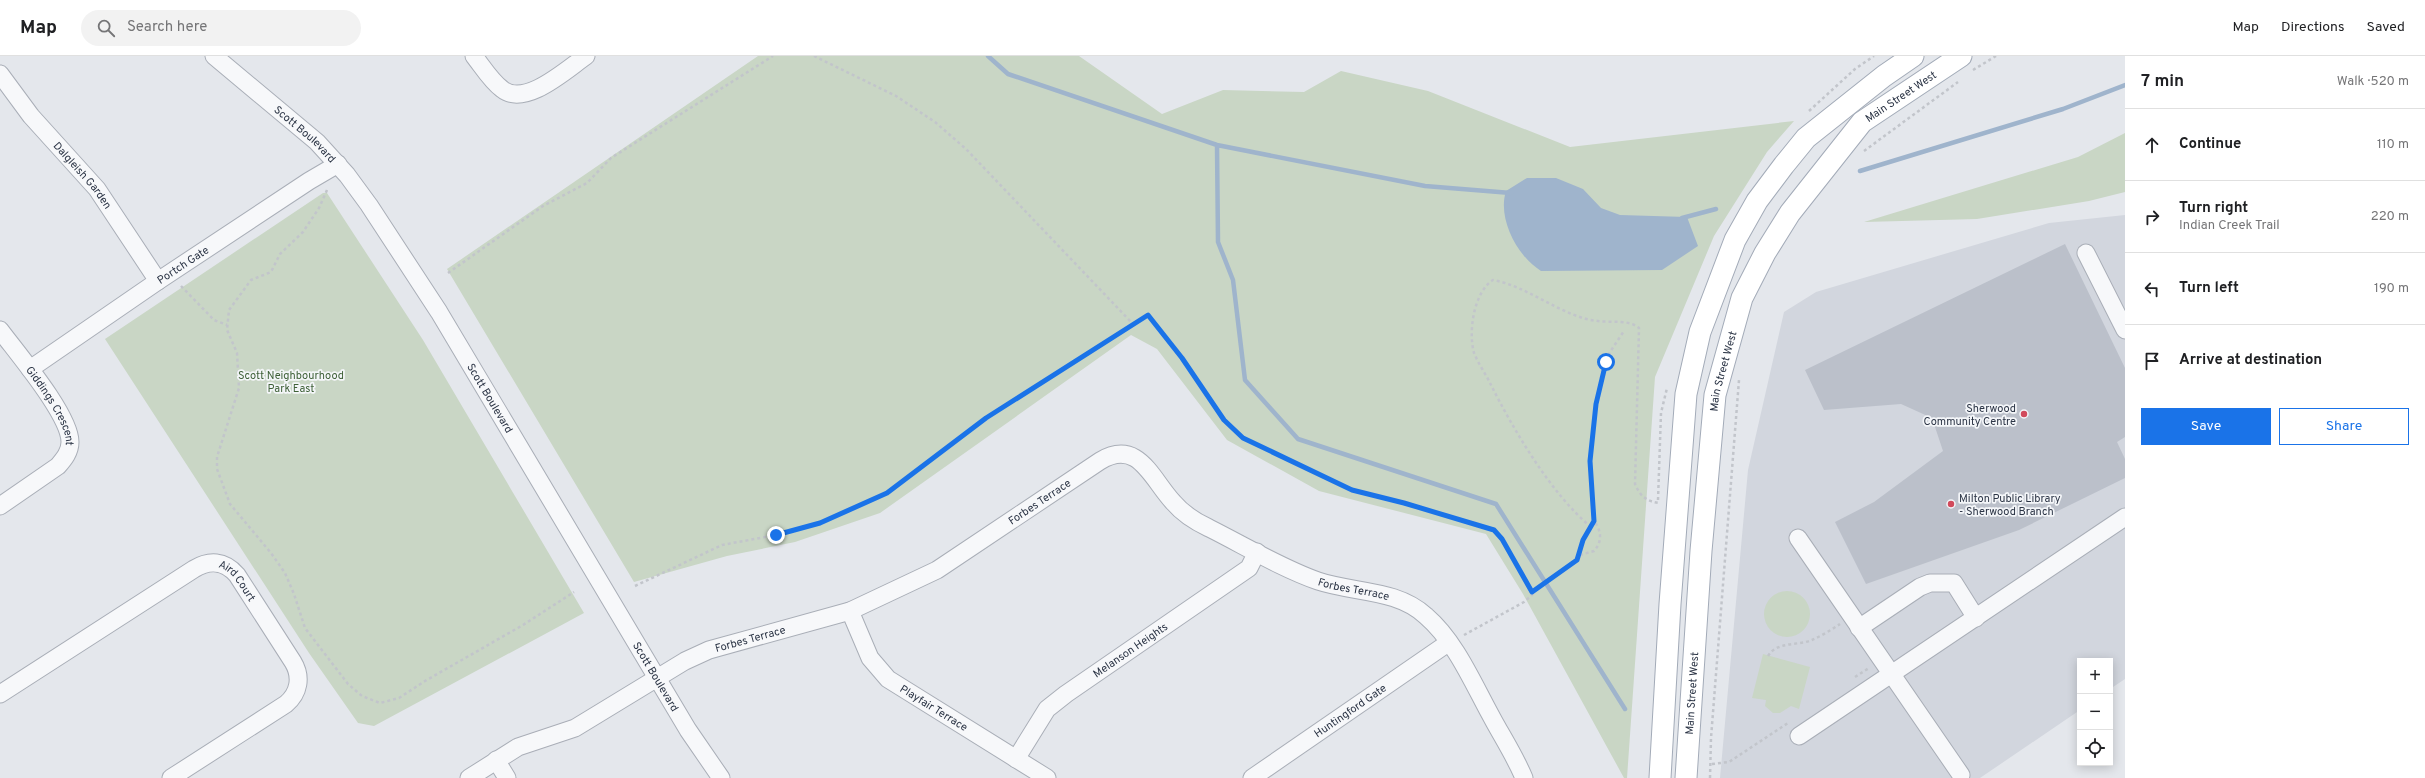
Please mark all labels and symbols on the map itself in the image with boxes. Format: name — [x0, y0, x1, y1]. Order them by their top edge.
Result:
street label: Main Street West — [1863, 68, 1939, 126]
street label: Scott Boulevard — [271, 103, 338, 166]
street label: Dalgleish Garden — [50, 139, 114, 212]
street label: Portch Gate — [155, 243, 212, 288]
street label: Main Street West — [1708, 330, 1740, 412]
route start — [1597, 353, 1615, 371]
street label: Scott Boulevard — [463, 361, 516, 436]
street label: Giddings Crescent — [22, 364, 76, 446]
park label: Scott Neighbourhood Park East — [238, 369, 344, 396]
place label: Sherwood Community Centre — [1923, 402, 2016, 429]
marker: Sherwood Community Centre — [2019, 409, 2029, 419]
street label: Forbes Terrace — [1006, 476, 1074, 528]
place label: Milton Public Library - Sherwood Branch — [1959, 492, 2061, 519]
marker: Milton Public Library - Sherwood Branch — [1946, 499, 1956, 509]
route end — [767, 526, 785, 544]
street label: Aird Court — [217, 558, 258, 604]
street label: Forbes Terrace — [1316, 575, 1391, 604]
street label: Melanson Heights — [1091, 620, 1171, 681]
street label: Forbes Terrace — [714, 623, 787, 656]
street label: Scott Boulevard — [629, 640, 681, 714]
street label: Main Street West — [1683, 652, 1702, 735]
street label: Huntingford Gate — [1312, 681, 1390, 741]
street label: Playfair Terrace — [897, 682, 970, 735]

